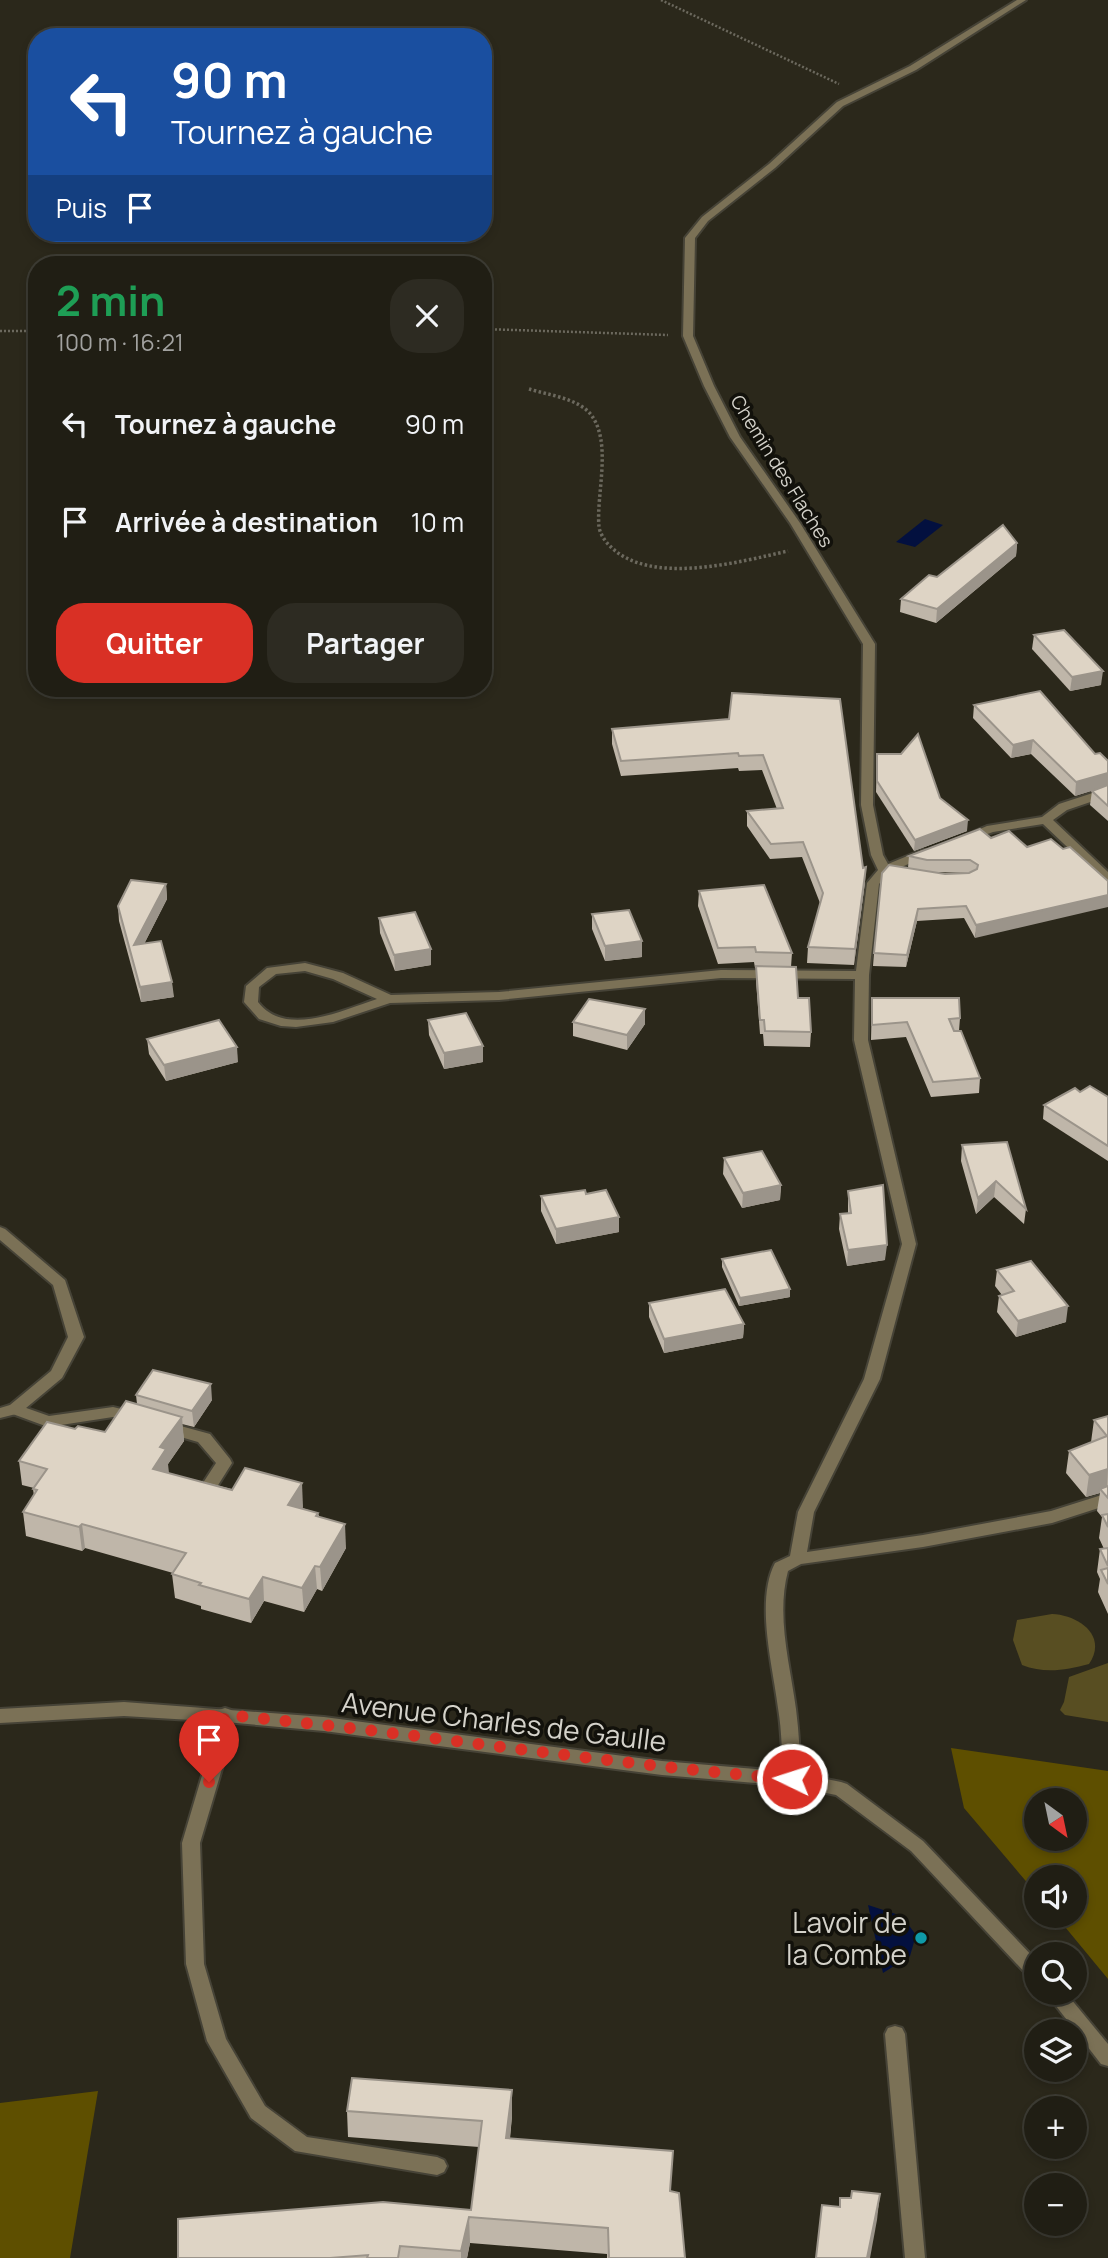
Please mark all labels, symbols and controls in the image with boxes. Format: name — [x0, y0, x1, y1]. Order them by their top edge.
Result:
text: 90 m — [171, 46, 288, 113]
icon: left — [56, 56, 147, 147]
text: Tournez à gauche — [171, 110, 433, 154]
icon: arrive — [121, 189, 159, 227]
text: Puis — [56, 190, 107, 226]
text: 2 min — [56, 271, 165, 329]
button: close — [390, 279, 464, 353]
text: 100 m · 16:21 — [56, 326, 184, 358]
street label: Chemin des Flaches — [725, 390, 839, 552]
icon: left — [56, 405, 94, 443]
text: Tournez à gauche — [115, 406, 336, 442]
text: 90 m — [405, 406, 464, 442]
icon: arrive — [56, 503, 94, 541]
text: Arrivée à destination — [115, 504, 378, 540]
text: 10 m — [411, 504, 464, 540]
button: Quitter — [56, 603, 253, 683]
button: Partager — [267, 603, 464, 683]
street label: Avenue Charles de Gaulle — [339, 1682, 669, 1760]
pin — [179, 1710, 239, 1782]
icon: arrive — [190, 1721, 228, 1759]
position arrow — [755, 1742, 829, 1816]
north arrow — [1024, 1788, 1087, 1852]
map controls — [1024, 1788, 1087, 2236]
button: sound — [1024, 1865, 1087, 1928]
place label: Lavoir de la Combe — [786, 1903, 907, 1973]
marker: Lavoir de la Combe — [913, 1930, 929, 1946]
button: search — [1024, 1942, 1087, 2005]
button: layers — [1024, 2019, 1087, 2082]
button: + — [1024, 2096, 1087, 2159]
button: − — [1024, 2173, 1087, 2236]

